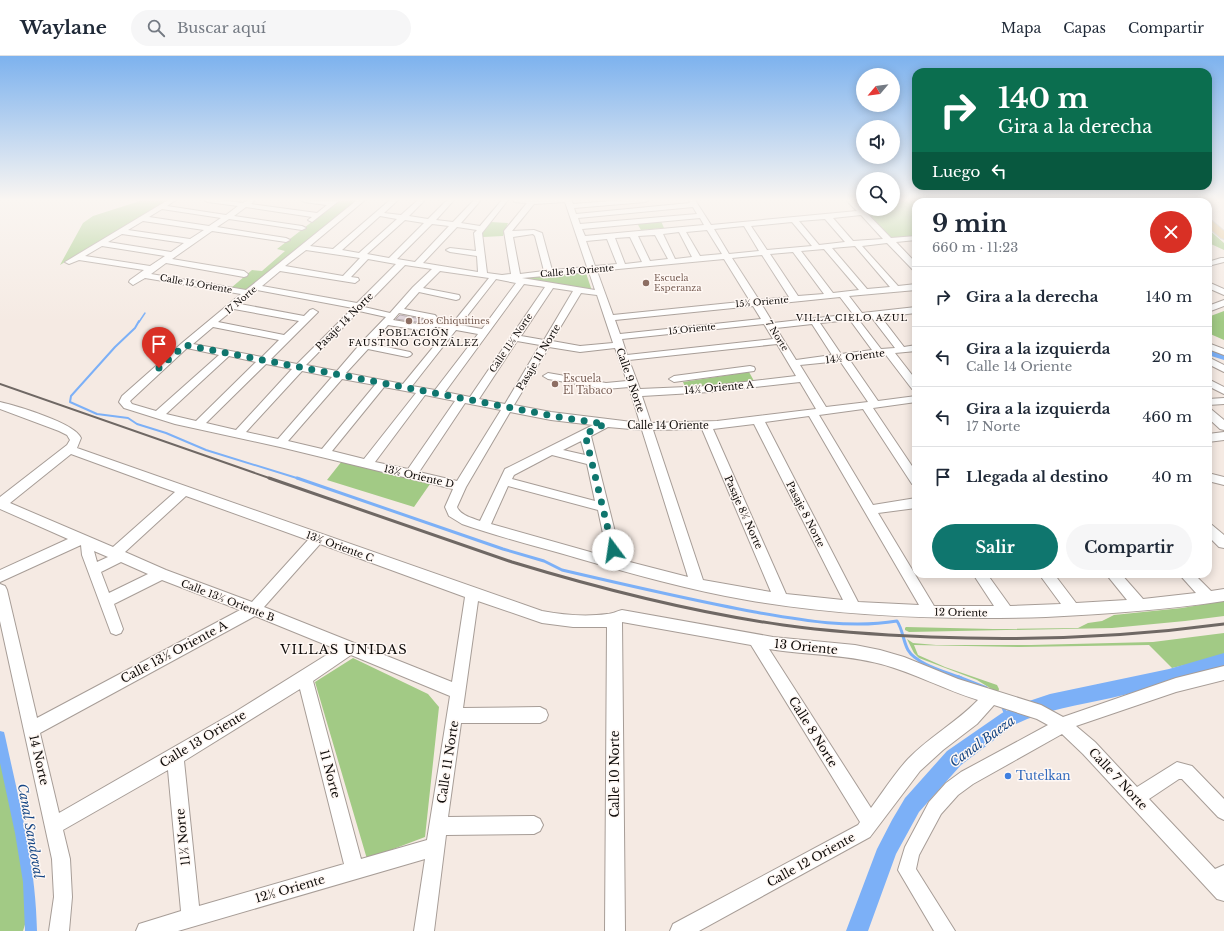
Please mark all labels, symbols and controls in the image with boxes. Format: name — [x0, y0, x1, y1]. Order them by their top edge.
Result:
search box — [131, 10, 411, 46]
text: Waylane — [20, 16, 107, 39]
icon: search — [145, 17, 167, 39]
text: Buscar aquí — [177, 18, 266, 37]
text: Mapa — [1001, 19, 1041, 37]
text: Capas — [1063, 19, 1106, 37]
text: Compartir — [1128, 19, 1204, 37]
north arrow — [856, 68, 900, 112]
map controls — [856, 68, 900, 216]
text: 140 m — [998, 81, 1088, 116]
icon: right — [932, 84, 984, 136]
text: Gira a la derecha — [998, 116, 1152, 138]
button: sound — [856, 120, 900, 164]
icon: left — [988, 160, 1010, 182]
text: Luego — [932, 162, 980, 181]
button: search — [856, 172, 900, 216]
text: 9 min — [932, 209, 1007, 238]
button: close — [1150, 211, 1192, 253]
text: 660 m · 11:23 — [932, 239, 1018, 256]
street label: Calle 16 Oriente — [540, 262, 614, 279]
street label: Calle 15 Oriente — [159, 272, 233, 295]
place label: Escuela Esperanza — [654, 272, 701, 293]
marker: Escuela Esperanza — [641, 278, 651, 288]
street label: 17 Norte — [223, 283, 259, 316]
icon: right — [932, 286, 954, 308]
text: Gira a la derecha — [966, 287, 1098, 306]
text: 140 m — [1145, 287, 1192, 306]
street label: Pasaje 14 Norte — [313, 289, 376, 353]
street label: 15½ Oriente — [735, 294, 789, 309]
street label: Calle 11½ Norte — [487, 311, 534, 374]
district label: VILLA CIELO AZUL — [795, 312, 908, 323]
place label: Los Chiquitines — [417, 315, 489, 326]
marker: Los Chiquitines — [404, 316, 414, 326]
street label: 7 Norte — [764, 319, 791, 353]
street label: Pasaje 11 Norte — [513, 321, 564, 393]
street label: 15 Oriente — [668, 321, 716, 336]
pin — [142, 327, 176, 368]
district label: POBLACIÓN FAUSTINO GONZÁLEZ — [349, 327, 479, 348]
icon: arrive — [148, 333, 170, 355]
text: Gira a la izquierda — [966, 339, 1110, 358]
street label: Calle 9 Norte — [613, 346, 648, 414]
street label: 14½ Oriente — [825, 346, 886, 367]
icon: left — [932, 346, 954, 368]
text: 20 m — [1152, 347, 1192, 366]
text: Calle 14 Oriente — [966, 358, 1072, 375]
place label: Escuela El Tabaco — [563, 372, 613, 397]
street label: 14½ Oriente A — [684, 378, 755, 397]
marker: Escuela El Tabaco — [550, 379, 560, 389]
text: Gira a la izquierda — [966, 399, 1110, 418]
icon: left — [932, 406, 954, 428]
text: 460 m — [1142, 407, 1192, 426]
text: 17 Norte — [966, 418, 1020, 435]
street label: Calle 14 Oriente — [627, 419, 709, 432]
street label: 13½ Oriente D — [382, 462, 455, 491]
icon: arrive — [932, 466, 954, 488]
text: Llegada al destino — [966, 467, 1108, 486]
text: 40 m — [1152, 467, 1192, 486]
street label: Pasaje 8½ Norte — [721, 473, 766, 551]
street label: Pasaje 8 Norte — [783, 479, 828, 550]
button: Salir — [932, 524, 1058, 570]
button: Compartir — [1066, 524, 1192, 570]
street label: 13½ Oriente C — [304, 528, 375, 565]
position arrow — [592, 529, 634, 571]
street label: Calle 13½ Oriente B — [179, 577, 277, 624]
street label: 12 Oriente — [934, 606, 988, 619]
street label: Calle 13½ Oriente A — [118, 617, 230, 686]
street label: 13 Oriente — [773, 636, 839, 657]
district label: VILLAS UNIDAS — [279, 641, 408, 658]
street label: Calle 8 Norte — [786, 694, 841, 770]
street label: Calle 13 Oriente — [157, 707, 249, 770]
water label: Canal Baeza — [946, 712, 1018, 771]
street label: Calle 11 Norte — [434, 719, 462, 805]
street label: Calle 10 Norte — [607, 730, 622, 818]
street label: 14 Norte — [26, 733, 53, 787]
street label: Calle 7 Norte — [1086, 745, 1151, 813]
street label: 11 Norte — [317, 748, 344, 800]
place label: Tutelkan — [1016, 768, 1071, 783]
marker: Tutelkan — [1003, 771, 1013, 781]
water label: Canal Sandoval — [14, 782, 47, 881]
street label: 11½ Norte — [172, 807, 193, 867]
street label: Calle 12 Oriente — [764, 829, 857, 890]
street label: 12½ Oriente — [253, 871, 327, 906]

